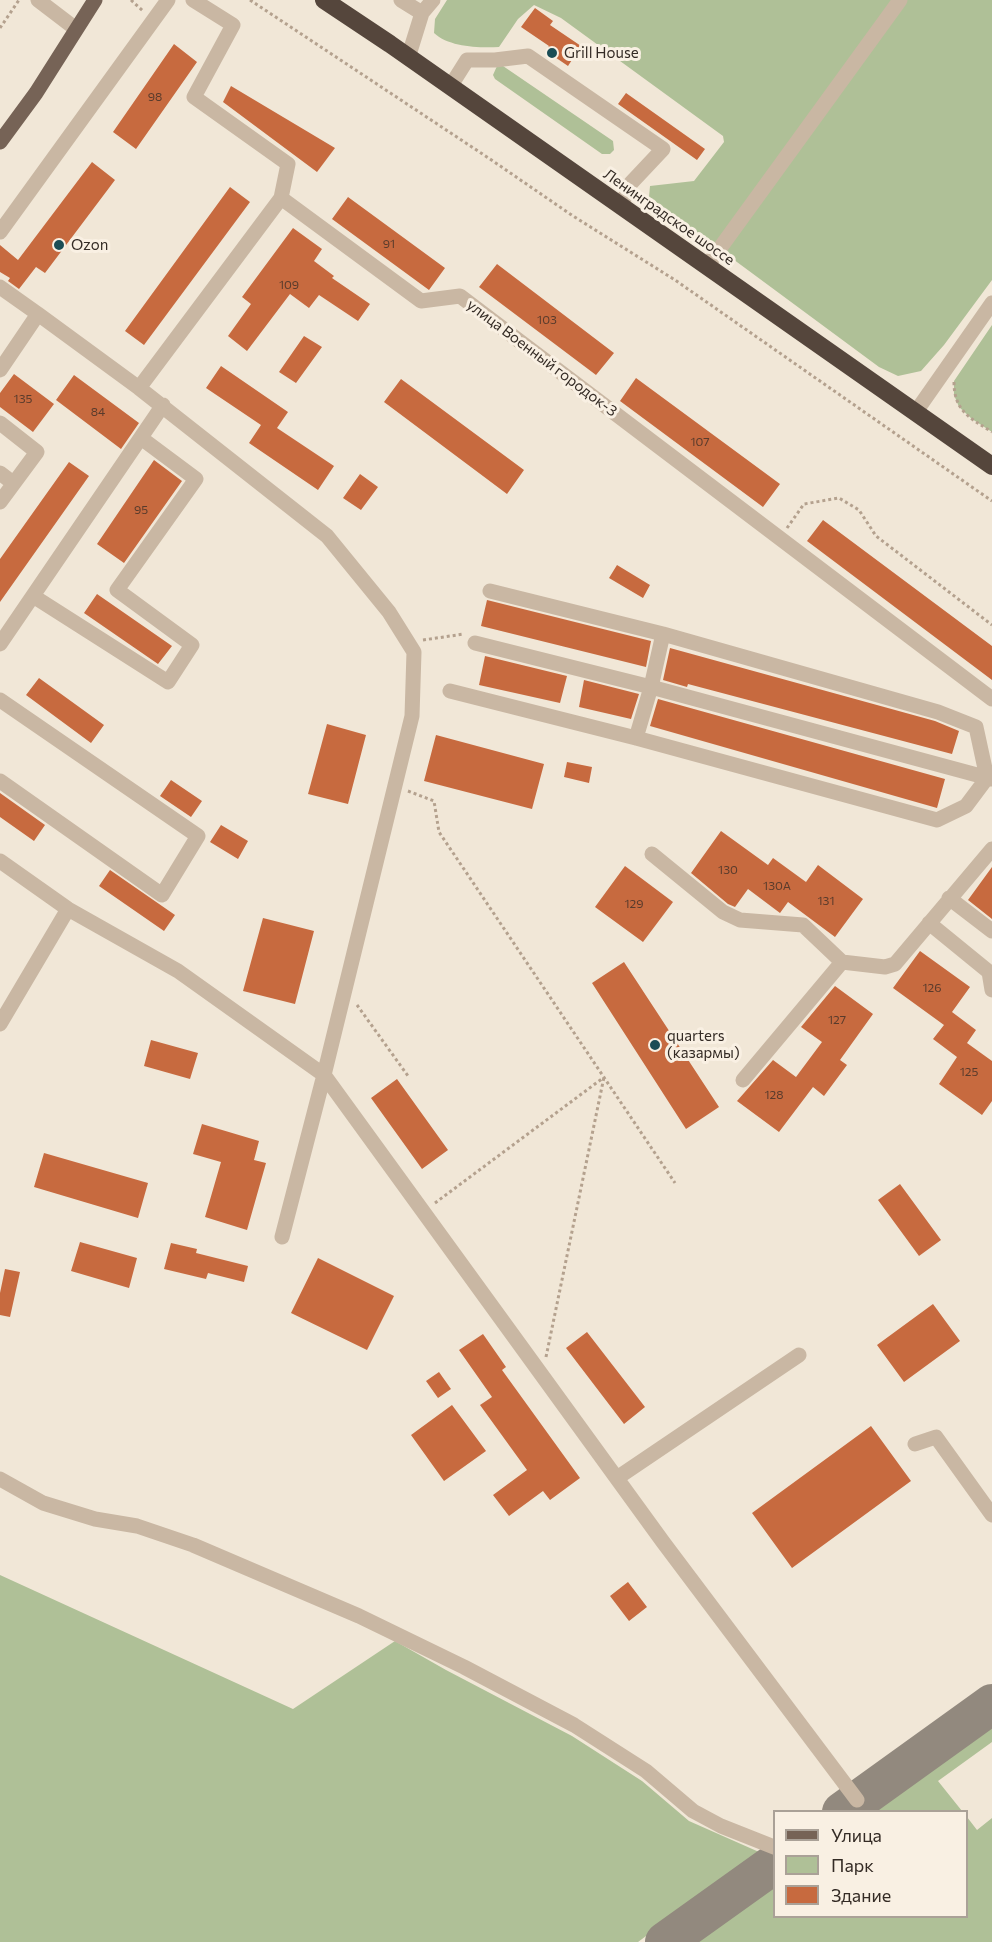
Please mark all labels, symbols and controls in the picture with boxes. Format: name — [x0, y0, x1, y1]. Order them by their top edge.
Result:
place label: Grill House — [564, 44, 639, 62]
marker: Grill House — [545, 46, 559, 60]
house number: 98 — [148, 90, 162, 104]
street label: Ленинградское шоссе — [600, 165, 738, 269]
place label: Ozon — [71, 236, 108, 254]
house number: 91 — [383, 237, 395, 251]
marker: Ozon — [52, 238, 66, 252]
house number: 109 — [279, 278, 299, 292]
street label: улица Военный городок-3 — [463, 296, 621, 420]
house number: 103 — [537, 313, 557, 327]
house number: 135 — [14, 392, 32, 406]
house number: 84 — [91, 405, 105, 419]
house number: 107 — [690, 435, 710, 449]
house number: 95 — [134, 503, 148, 517]
house number: 130 — [718, 863, 738, 877]
house number: 130А — [763, 879, 791, 893]
house number: 131 — [817, 894, 835, 908]
house number: 129 — [624, 897, 644, 911]
house number: 126 — [922, 981, 942, 995]
house number: 127 — [828, 1013, 846, 1027]
place label: quarters (казармы) — [667, 1027, 740, 1062]
marker: quarters (казармы) — [648, 1038, 662, 1052]
house number: 125 — [960, 1065, 978, 1079]
house number: 128 — [764, 1088, 784, 1102]
legend — [773, 1810, 968, 1918]
text: Улица — [831, 1824, 882, 1846]
text: Парк — [831, 1854, 874, 1876]
text: Здание — [831, 1884, 891, 1906]

